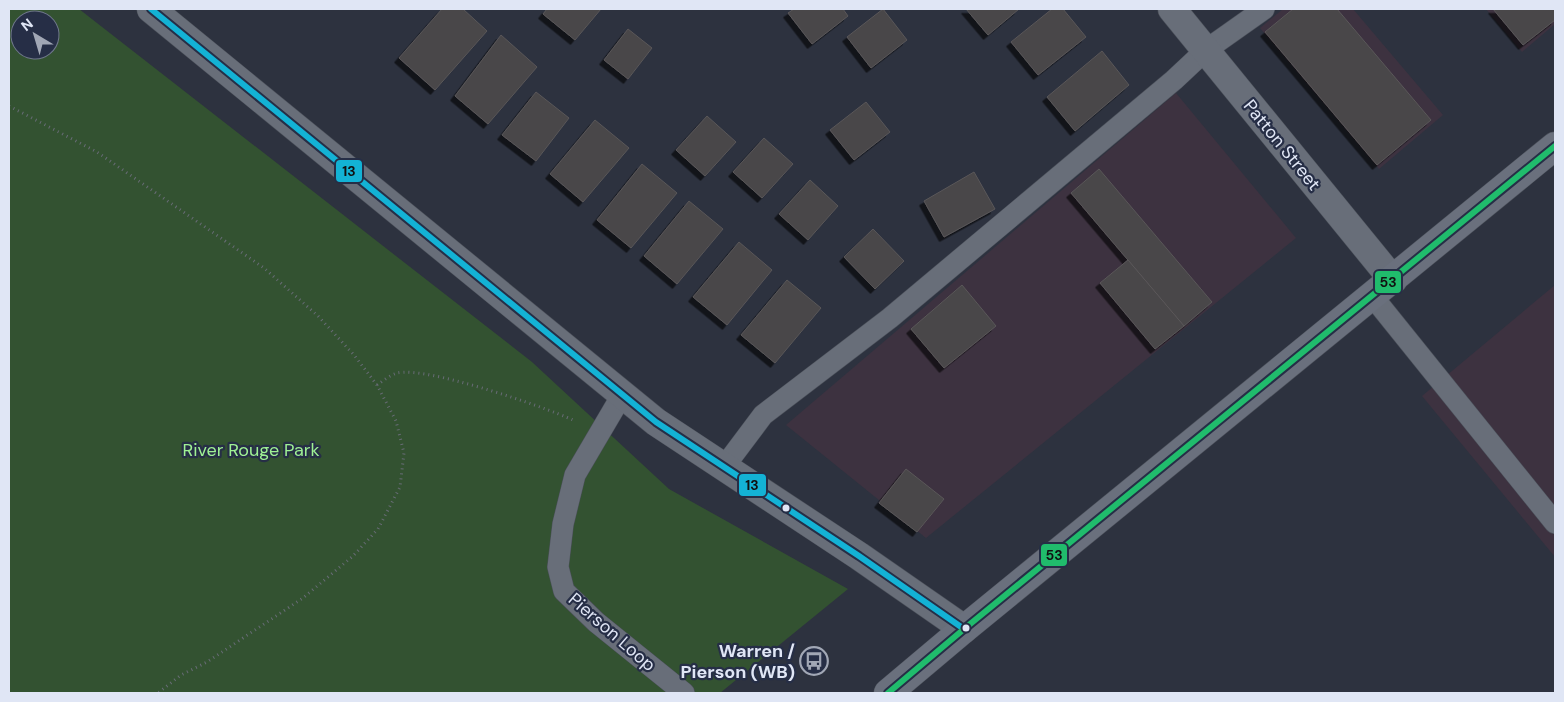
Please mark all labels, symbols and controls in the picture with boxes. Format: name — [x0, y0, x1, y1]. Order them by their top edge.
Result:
north arrow — [10, 10, 60, 60]
text: N — [17, 15, 37, 35]
street label: Patton Street — [1238, 95, 1326, 195]
line badge: 13 — [335, 159, 363, 183]
text: 13 — [342, 162, 356, 180]
line badge: 53 — [1374, 270, 1402, 294]
text: 53 — [1379, 273, 1397, 291]
park label: River Rouge Park — [182, 438, 320, 462]
line badge: 13 — [738, 473, 767, 497]
text: 13 — [745, 476, 759, 494]
unlabelled marker — [781, 503, 791, 513]
line badge: 53 — [1040, 543, 1068, 567]
text: 53 — [1045, 546, 1063, 564]
street label: Pierson Loop — [563, 587, 661, 677]
unlabelled marker — [961, 623, 971, 633]
place label: Warren / Pierson (WB) — [681, 639, 795, 684]
bus stop icon: Warren / Pierson (WB) — [799, 646, 829, 676]

